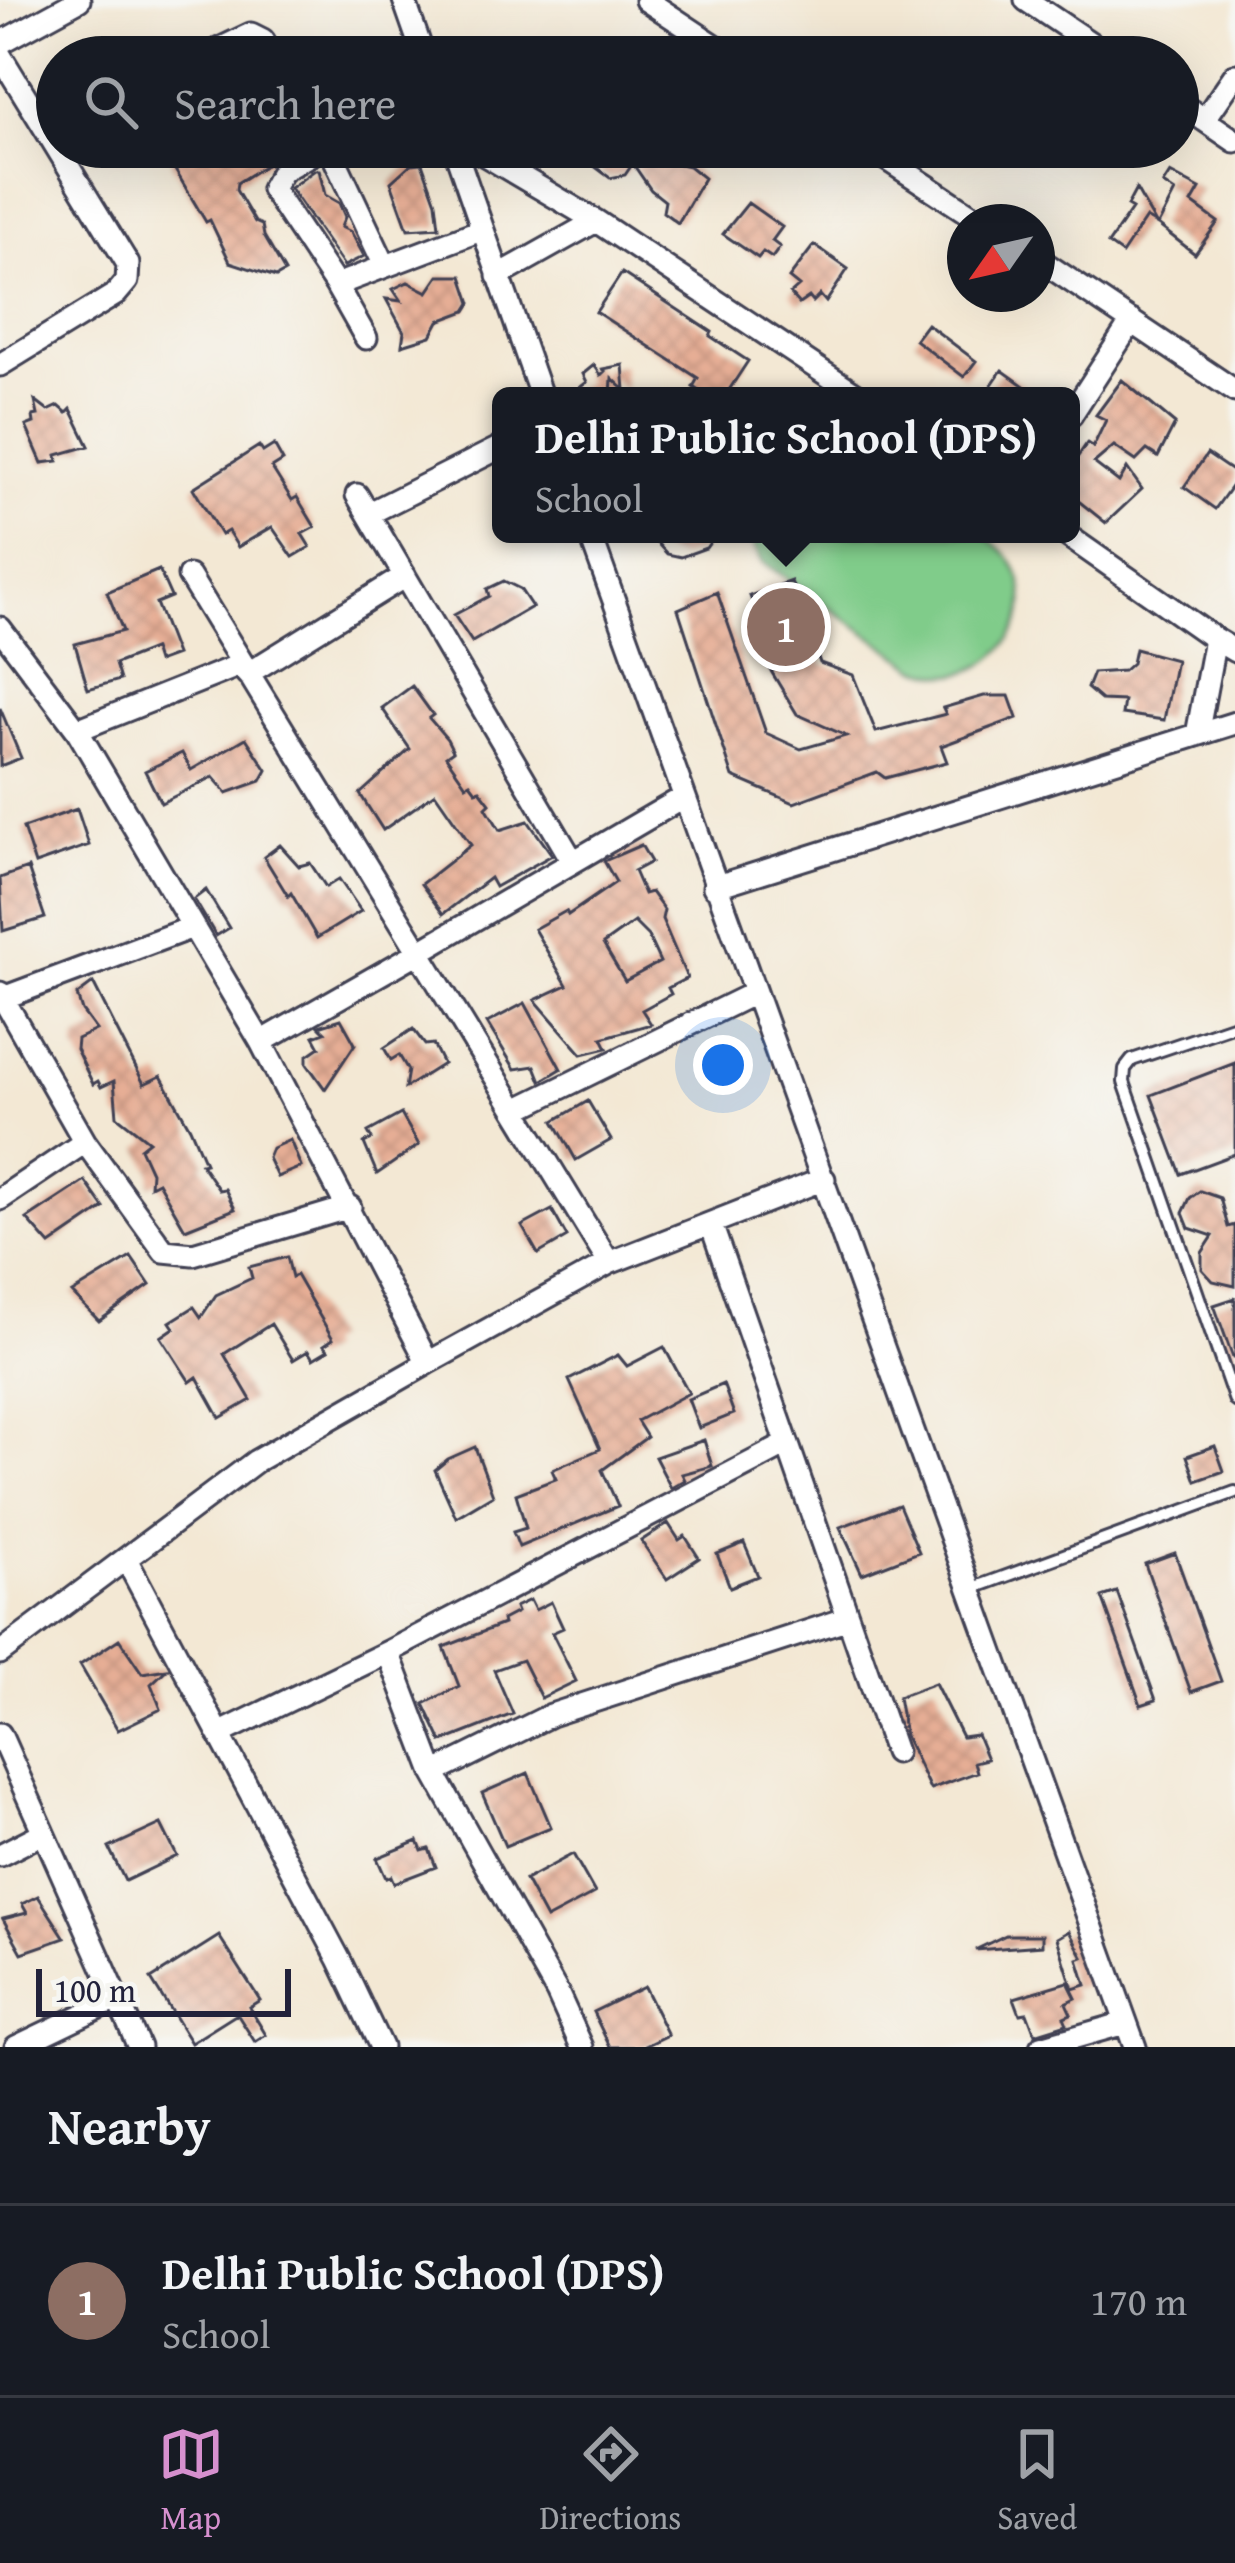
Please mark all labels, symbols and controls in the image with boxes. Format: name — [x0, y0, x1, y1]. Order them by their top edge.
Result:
search box — [36, 36, 1199, 168]
icon: search — [78, 69, 144, 135]
text: Search here — [174, 70, 396, 135]
north arrow — [947, 204, 1055, 312]
popup — [492, 387, 1080, 543]
text: Delhi Public School (DPS) — [535, 404, 1037, 469]
text: School — [535, 469, 643, 526]
pin: 1 — [747, 582, 825, 672]
your location — [693, 1035, 753, 1095]
scale bar — [36, 1963, 291, 2016]
text: 100 m — [54, 1966, 136, 2014]
text: Nearby — [48, 2088, 211, 2163]
text: Delhi Public School (DPS) — [162, 2240, 664, 2305]
text: 1 — [77, 2272, 97, 2329]
text: 170 m — [1090, 2272, 1187, 2329]
text: School — [162, 2305, 270, 2362]
tab: Map — [158, 2421, 224, 2541]
tab: Directions — [540, 2421, 681, 2541]
tab: Saved — [997, 2421, 1077, 2541]

